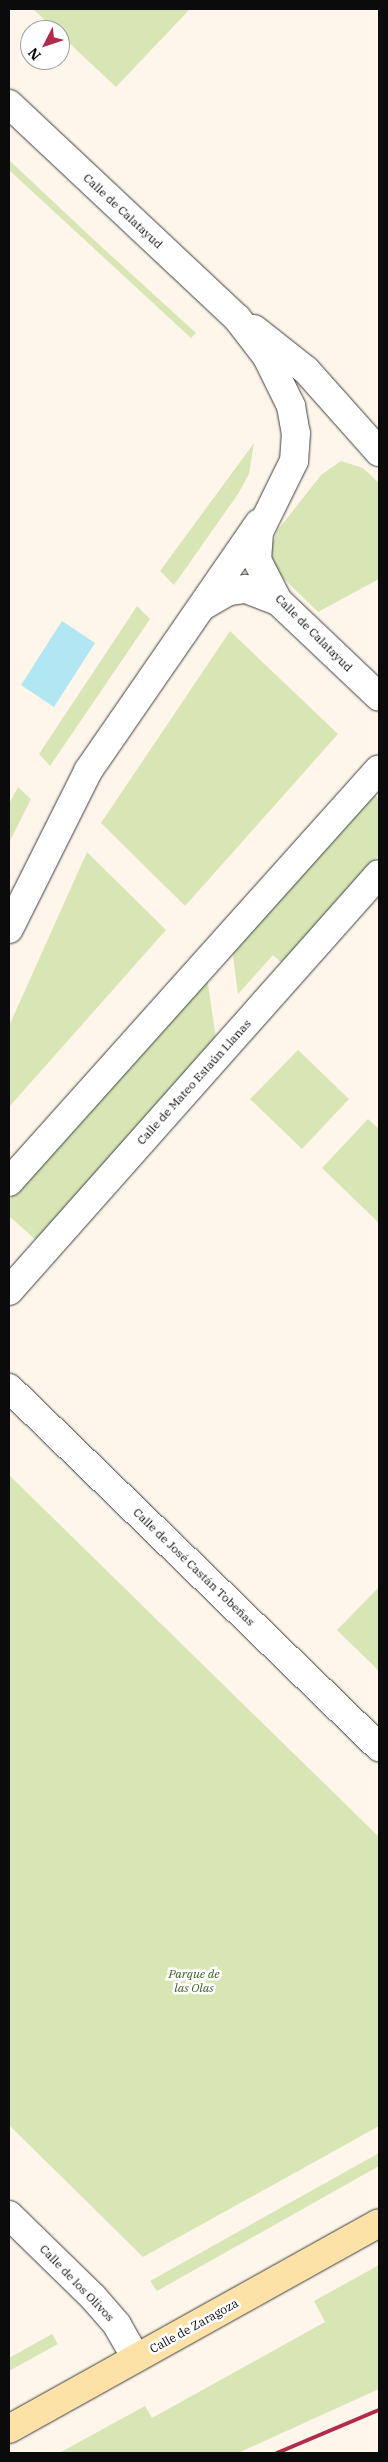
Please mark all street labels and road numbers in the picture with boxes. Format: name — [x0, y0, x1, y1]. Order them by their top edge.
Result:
street label: Calle de Calatayud — [80, 171, 166, 251]
street label: Calle de Calatayud — [272, 591, 356, 675]
street label: Calle de Mateo Estaún Llanas — [134, 1016, 254, 1148]
street label: Calle de José Castán Tobeñas — [130, 1505, 258, 1629]
street label: Calle de los Olivos — [37, 2242, 117, 2324]
street label: Calle de Zaragoza — [147, 2296, 241, 2356]

